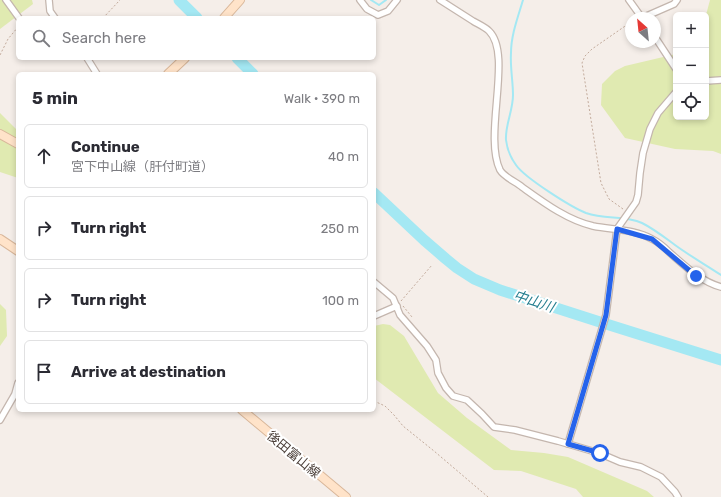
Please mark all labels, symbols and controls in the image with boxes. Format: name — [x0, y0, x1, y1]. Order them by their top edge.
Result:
north arrow — [625, 12, 661, 48]
map controls — [673, 12, 709, 120]
button: + — [673, 12, 709, 48]
search box — [16, 16, 376, 60]
icon: search — [30, 27, 52, 49]
text: Search here — [62, 29, 146, 47]
button: − — [673, 48, 709, 84]
button: locate — [673, 84, 709, 120]
text: 5 min — [32, 88, 78, 108]
text: Walk · 390 m — [284, 91, 360, 106]
text: Continue — [71, 138, 140, 156]
icon: ahead — [33, 145, 55, 167]
text: 40 m — [328, 149, 359, 164]
text: 宮下中山線（肝付町道） — [71, 159, 214, 174]
icon: right — [33, 217, 55, 239]
text: Turn right — [71, 219, 146, 237]
text: 250 m — [321, 221, 359, 236]
route end — [687, 267, 705, 285]
water label: 中山川 — [511, 287, 558, 317]
icon: right — [33, 289, 55, 311]
text: Turn right — [71, 291, 146, 309]
text: 100 m — [322, 293, 359, 308]
icon: arrive — [33, 361, 55, 383]
text: Arrive at destination — [71, 363, 226, 381]
street label: 後田富山線 — [264, 428, 323, 481]
route start — [591, 444, 609, 462]

